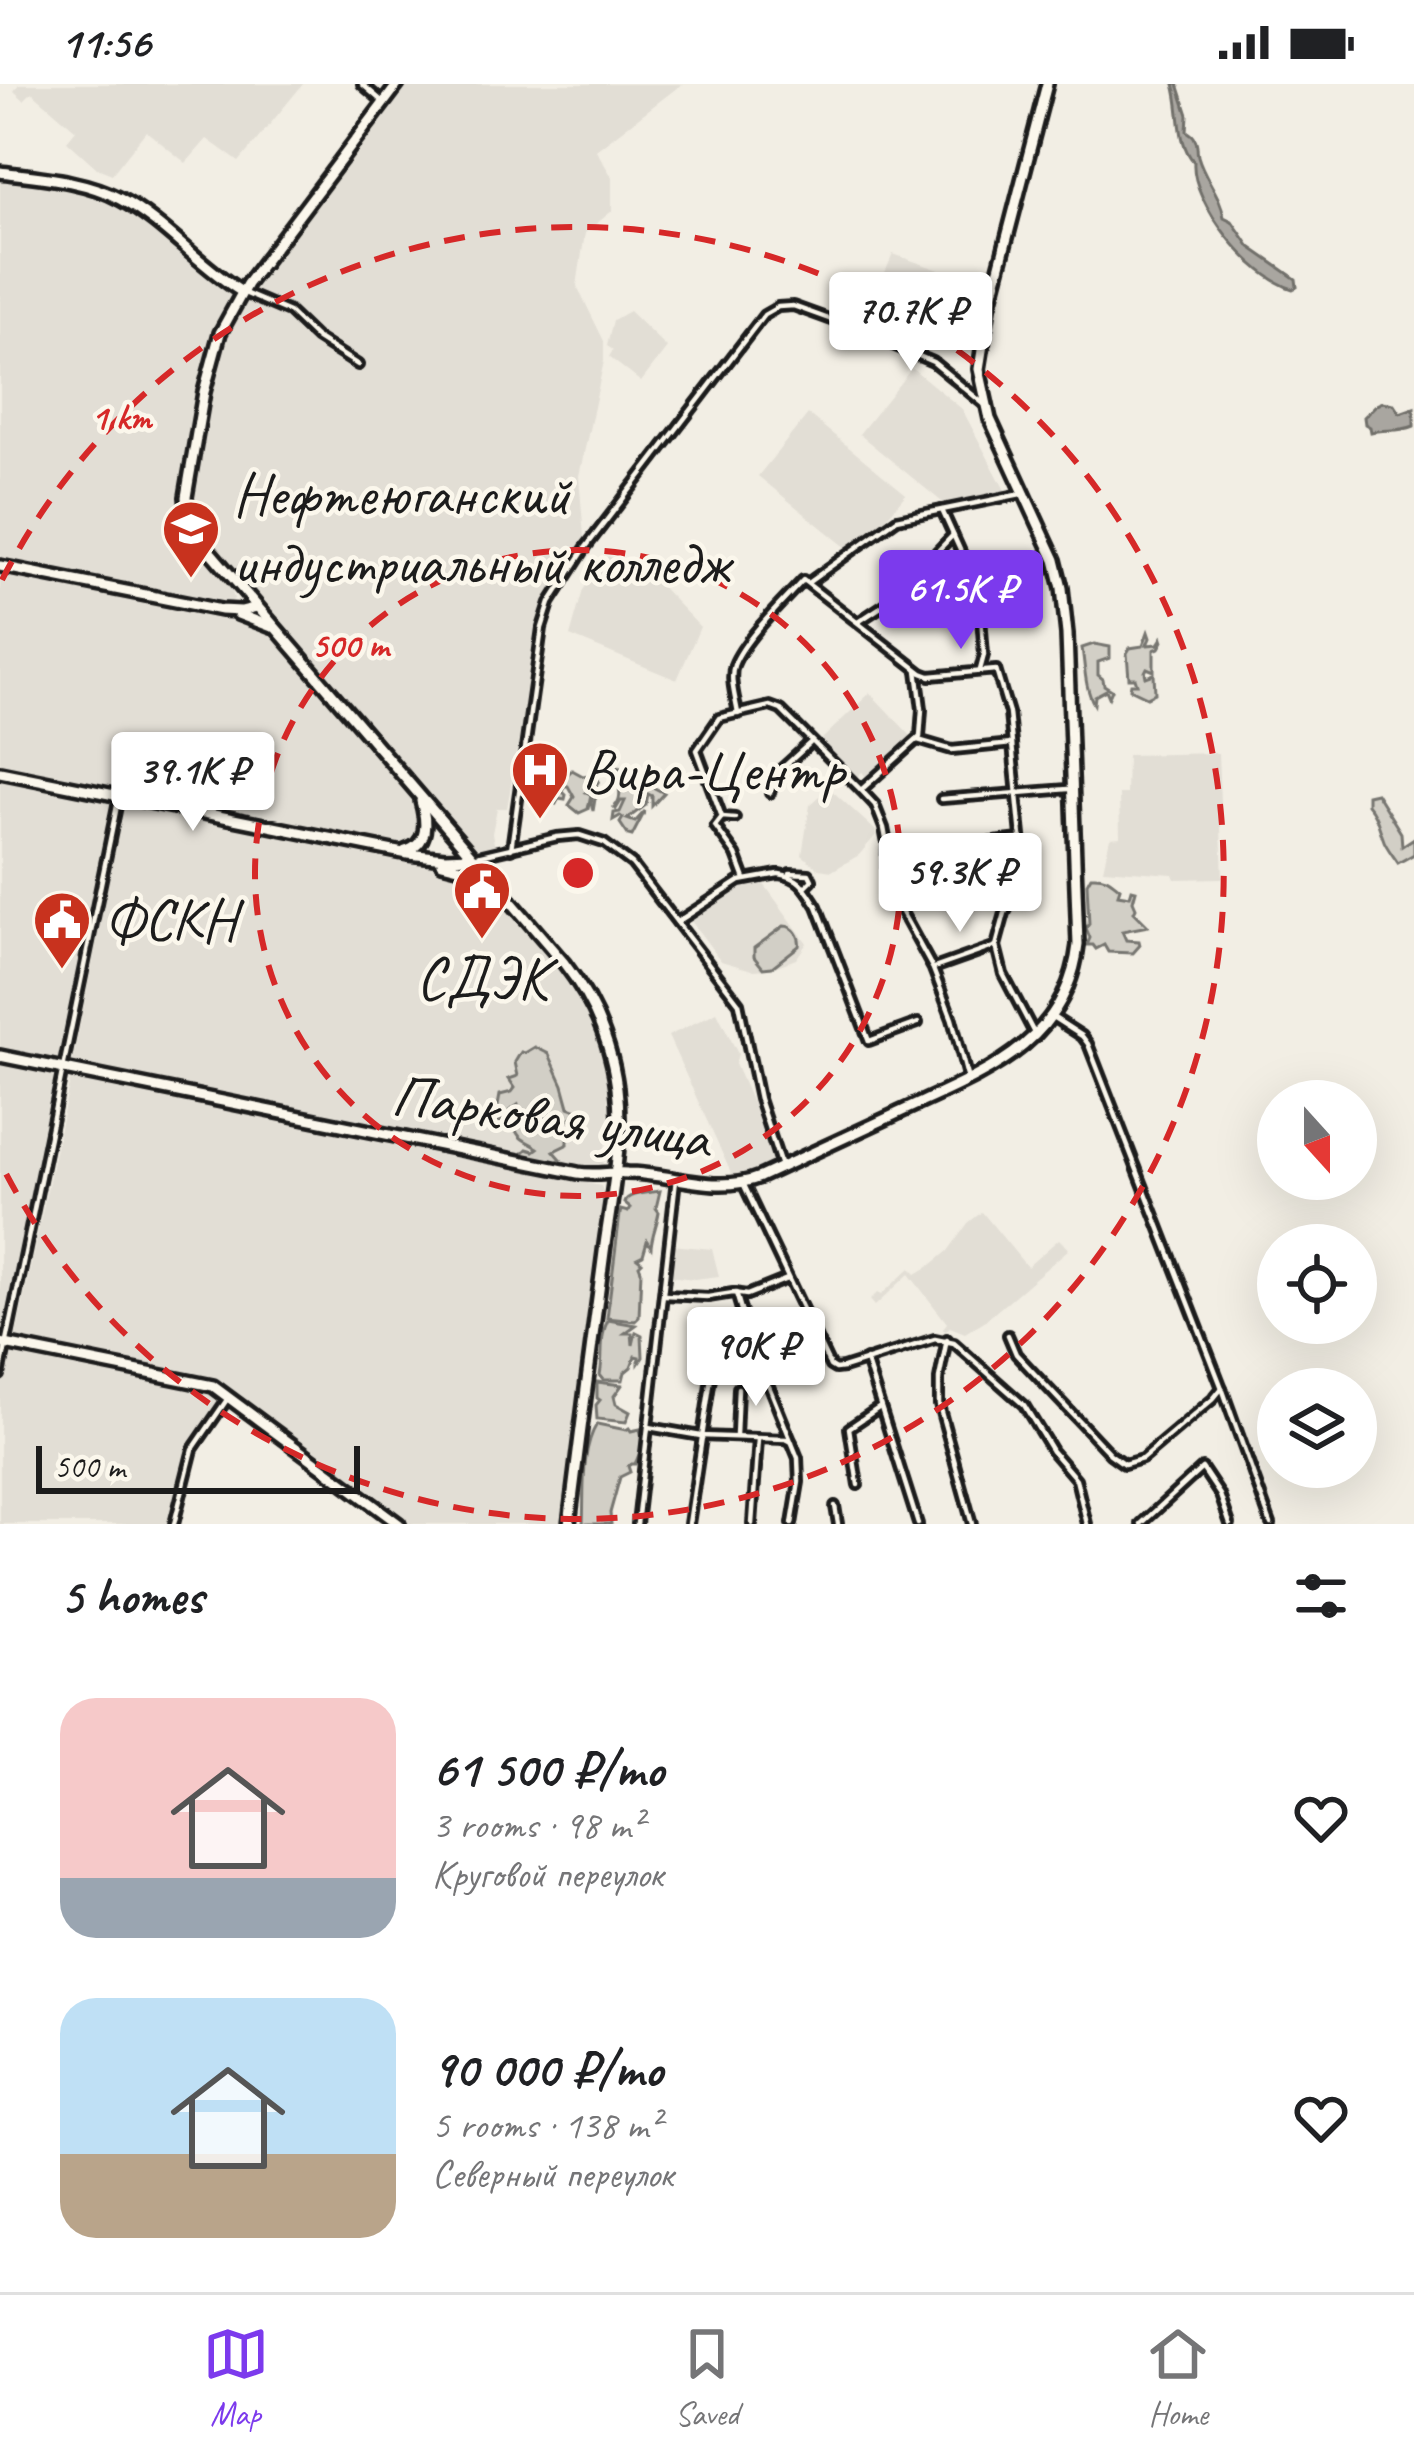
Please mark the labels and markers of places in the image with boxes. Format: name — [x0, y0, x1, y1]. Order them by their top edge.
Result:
pin: 70.7K ₽ — [800, 272, 1022, 374]
place label: Нефтеюганский индустриальный колледж — [233, 456, 734, 601]
school or university icon: Нефтеюганский индустриальный колледж — [160, 498, 222, 580]
pin: 61.5K ₽ — [850, 550, 1072, 652]
pin: 39.1K ₽ — [82, 732, 304, 834]
place label: Вира-Центр — [582, 732, 847, 808]
hospital icon: Вира-Центр — [509, 739, 571, 821]
pin: 59.3K ₽ — [849, 833, 1071, 935]
centre of rings — [557, 852, 599, 894]
public building icon: СДЭК — [451, 859, 513, 941]
place label: ФСКН — [104, 882, 245, 958]
public building icon: ФСКН — [31, 889, 93, 971]
place label: СДЭК — [416, 940, 559, 1016]
pin: 90K ₽ — [672, 1307, 840, 1409]

